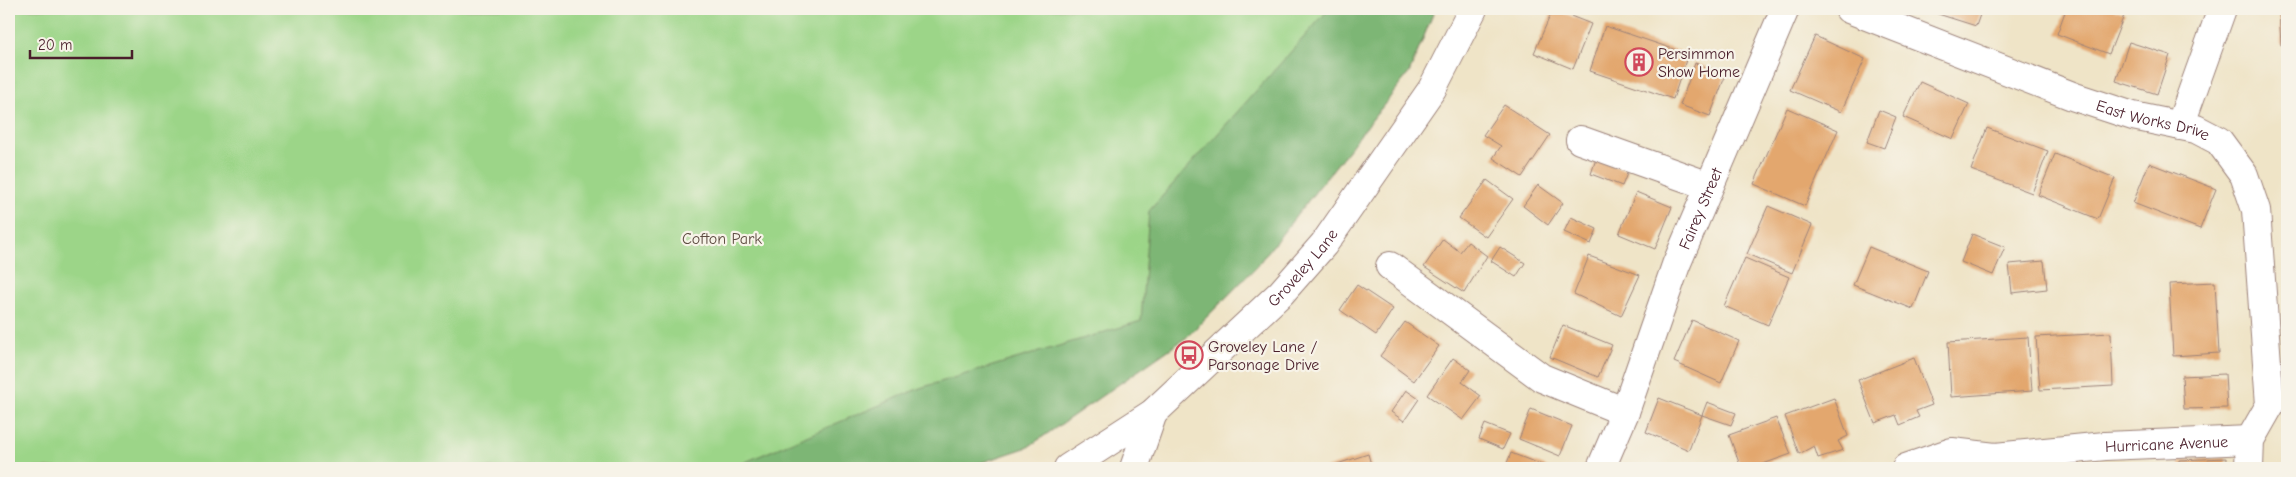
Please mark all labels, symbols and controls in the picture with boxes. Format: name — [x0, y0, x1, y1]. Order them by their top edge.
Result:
scale bar — [30, 28, 132, 60]
text: 20 m — [38, 36, 72, 54]
place label: Persimmon Show Home — [1658, 45, 1740, 81]
building icon: Persimmon Show Home — [1624, 47, 1654, 77]
street label: East Works Drive — [2094, 97, 2213, 145]
street label: Fairey Street — [1676, 165, 1726, 252]
street label: Groveley Lane — [1264, 226, 1342, 311]
park label: Cofton Park — [682, 230, 762, 248]
place label: Groveley Lane / Parsonage Drive — [1208, 338, 1319, 374]
bus stop icon: Groveley Lane / Parsonage Drive — [1174, 340, 1204, 370]
street label: Hurricane Avenue — [2105, 433, 2228, 456]

